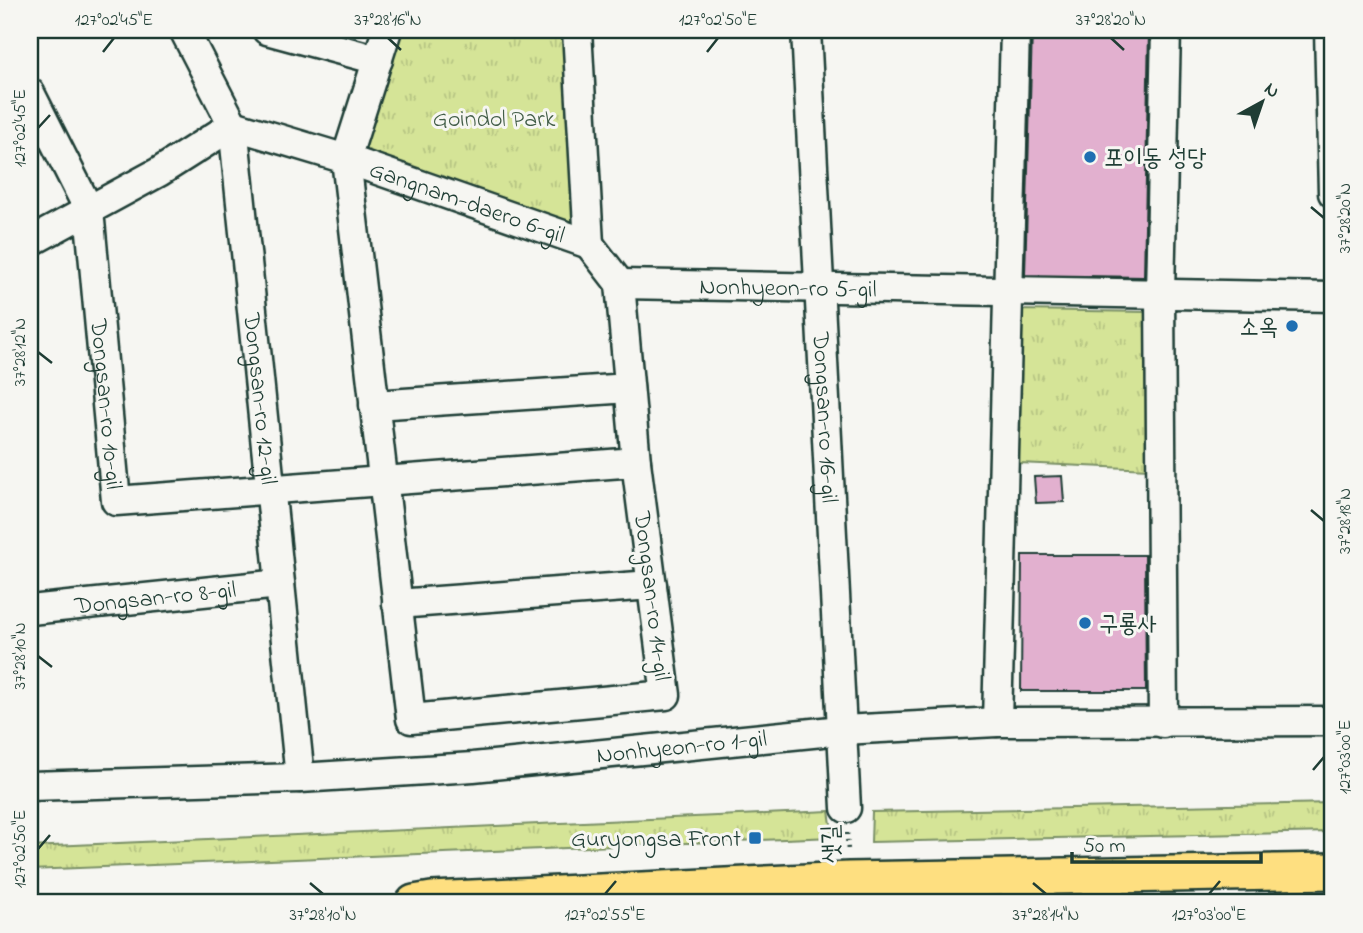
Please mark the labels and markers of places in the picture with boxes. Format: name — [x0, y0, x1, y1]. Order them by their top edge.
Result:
place label: 포이동 성당 — [1104, 142, 1207, 177]
marker: 포이동 성당 — [1082, 149, 1098, 165]
place label: 소옥 — [1239, 311, 1278, 346]
marker: 소옥 — [1284, 318, 1300, 334]
place label: 구룡사 — [1099, 608, 1157, 643]
marker: 구룡사 — [1077, 615, 1093, 631]
place label: Guryongsa Front — [571, 823, 741, 859]
marker: Guryongsa Front — [747, 830, 763, 846]

